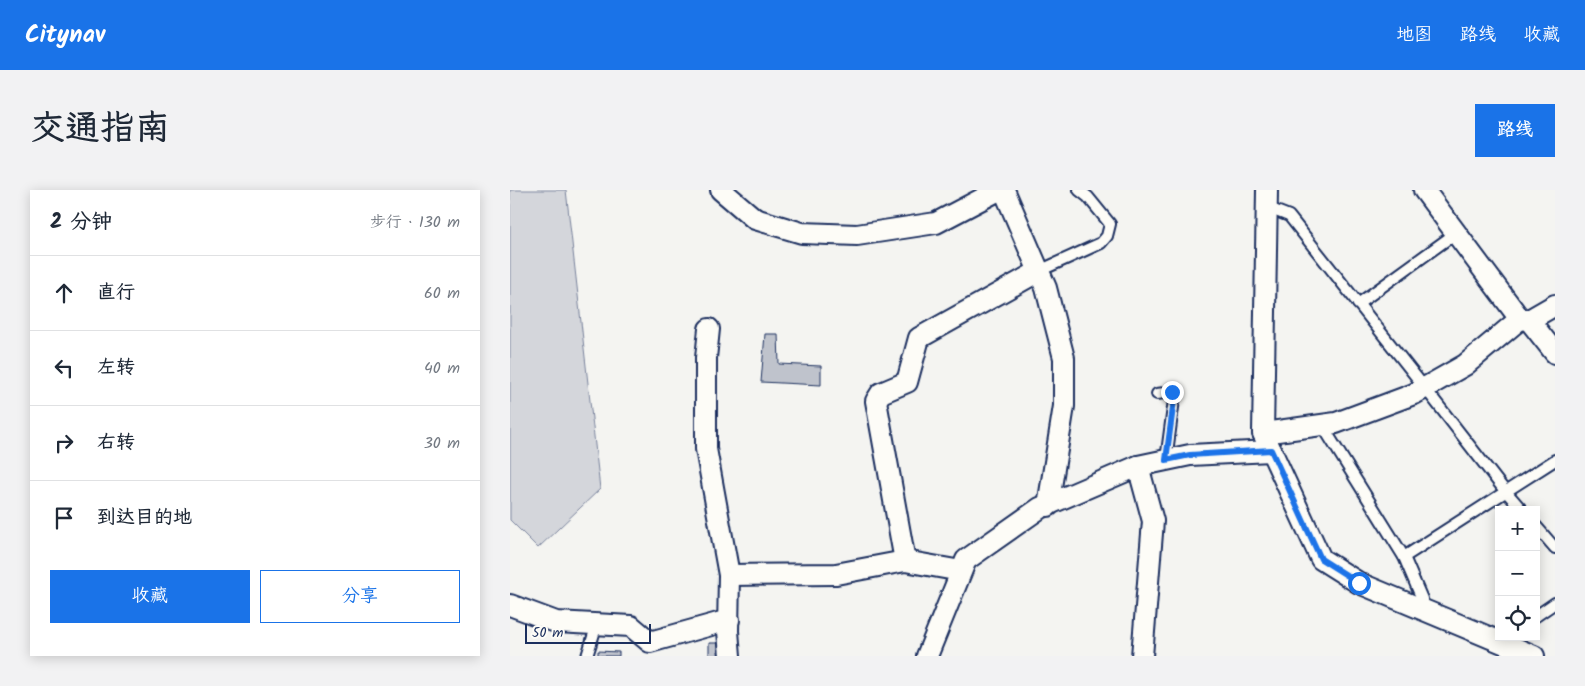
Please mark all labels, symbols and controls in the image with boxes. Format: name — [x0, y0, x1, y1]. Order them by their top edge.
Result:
text: Citynav — [25, 16, 105, 55]
text: 地图 — [1396, 21, 1432, 50]
text: 路线 — [1460, 21, 1496, 50]
text: 收藏 — [1524, 21, 1560, 50]
text: 交通指南 — [30, 102, 170, 158]
button: 路线 — [1475, 104, 1555, 157]
text: 2 分钟 — [50, 206, 112, 239]
text: 步行 · 130 m — [370, 210, 460, 235]
text: 直行 — [97, 278, 135, 308]
icon: ahead — [50, 279, 78, 307]
text: 60 m — [424, 281, 460, 306]
text: 左转 — [97, 353, 135, 383]
icon: left — [50, 354, 78, 382]
text: 40 m — [424, 356, 460, 381]
route end — [1161, 381, 1184, 404]
text: 右转 — [97, 428, 135, 458]
icon: right — [50, 429, 78, 457]
text: 30 m — [424, 431, 460, 456]
text: 到达目的地 — [97, 503, 192, 533]
icon: arrive — [50, 504, 78, 532]
map controls — [1495, 506, 1540, 641]
button: + — [1495, 506, 1540, 551]
button: − — [1495, 551, 1540, 596]
button: 收藏 — [50, 570, 250, 623]
button: 分享 — [260, 570, 460, 623]
route start — [1348, 572, 1371, 595]
button: locate — [1495, 596, 1540, 641]
scale bar — [525, 621, 651, 644]
text: 50 m — [532, 622, 563, 644]

